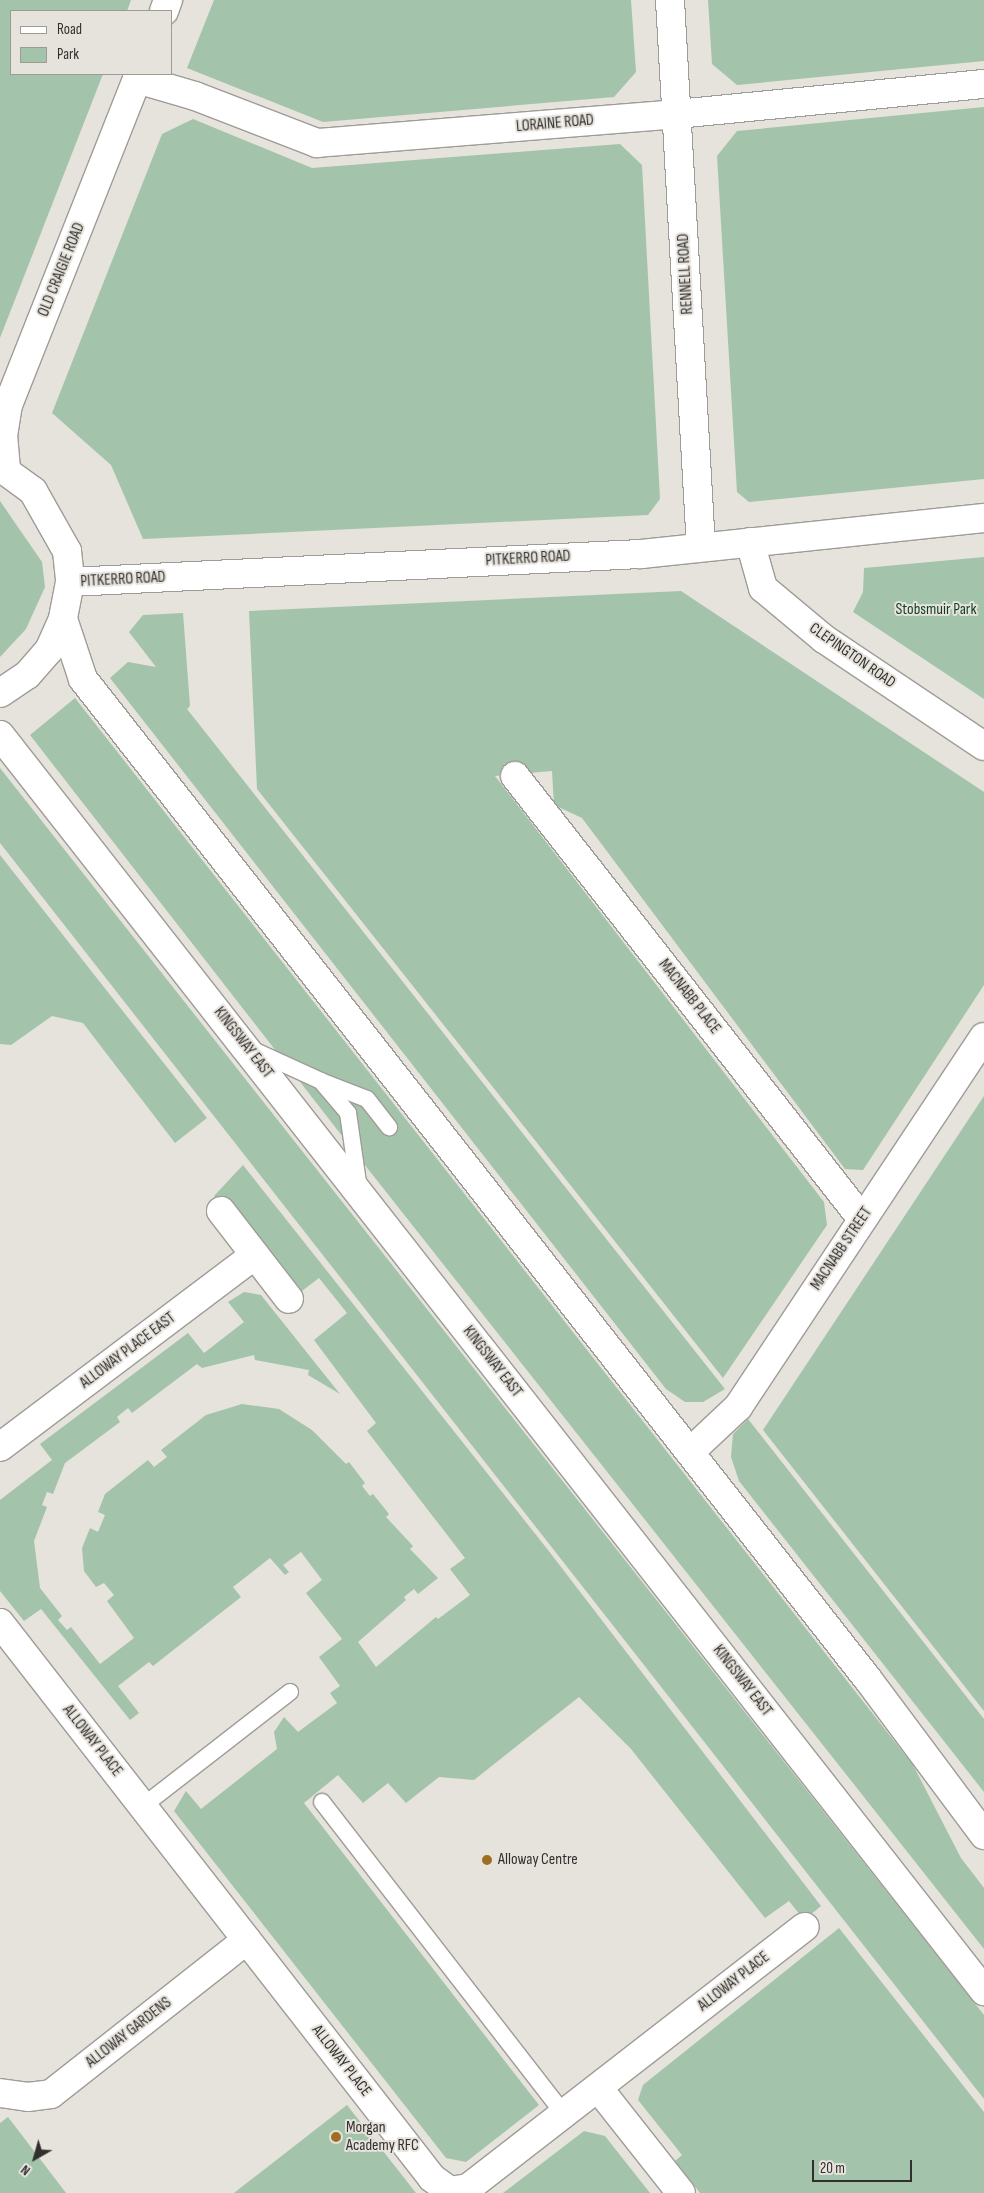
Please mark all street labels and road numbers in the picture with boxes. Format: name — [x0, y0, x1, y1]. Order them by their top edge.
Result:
street label: LORAINE ROAD — [515, 111, 595, 137]
street label: OLD CRAIGIE ROAD — [34, 220, 90, 320]
street label: RENNELL ROAD — [674, 233, 698, 315]
street label: PITKERRO ROAD — [485, 547, 571, 571]
street label: PITKERRO ROAD — [80, 568, 166, 592]
street label: CLEPINGTON ROAD — [805, 619, 899, 693]
street label: MACNABB PLACE — [654, 956, 724, 1038]
street label: KINGSWAY EAST — [209, 1003, 277, 1083]
street label: MACNABB STREET — [807, 1204, 877, 1294]
street label: ALLOWAY PLACE EAST — [76, 1309, 180, 1393]
street label: KINGSWAY EAST — [458, 1322, 526, 1402]
street label: KINGSWAY EAST — [708, 1641, 776, 1721]
street label: ALLOWAY PLACE — [58, 1701, 126, 1781]
street label: ALLOWAY PLACE — [694, 1948, 774, 2016]
street label: ALLOWAY GARDENS — [82, 1994, 176, 2072]
street label: ALLOWAY PLACE — [307, 2021, 375, 2101]

